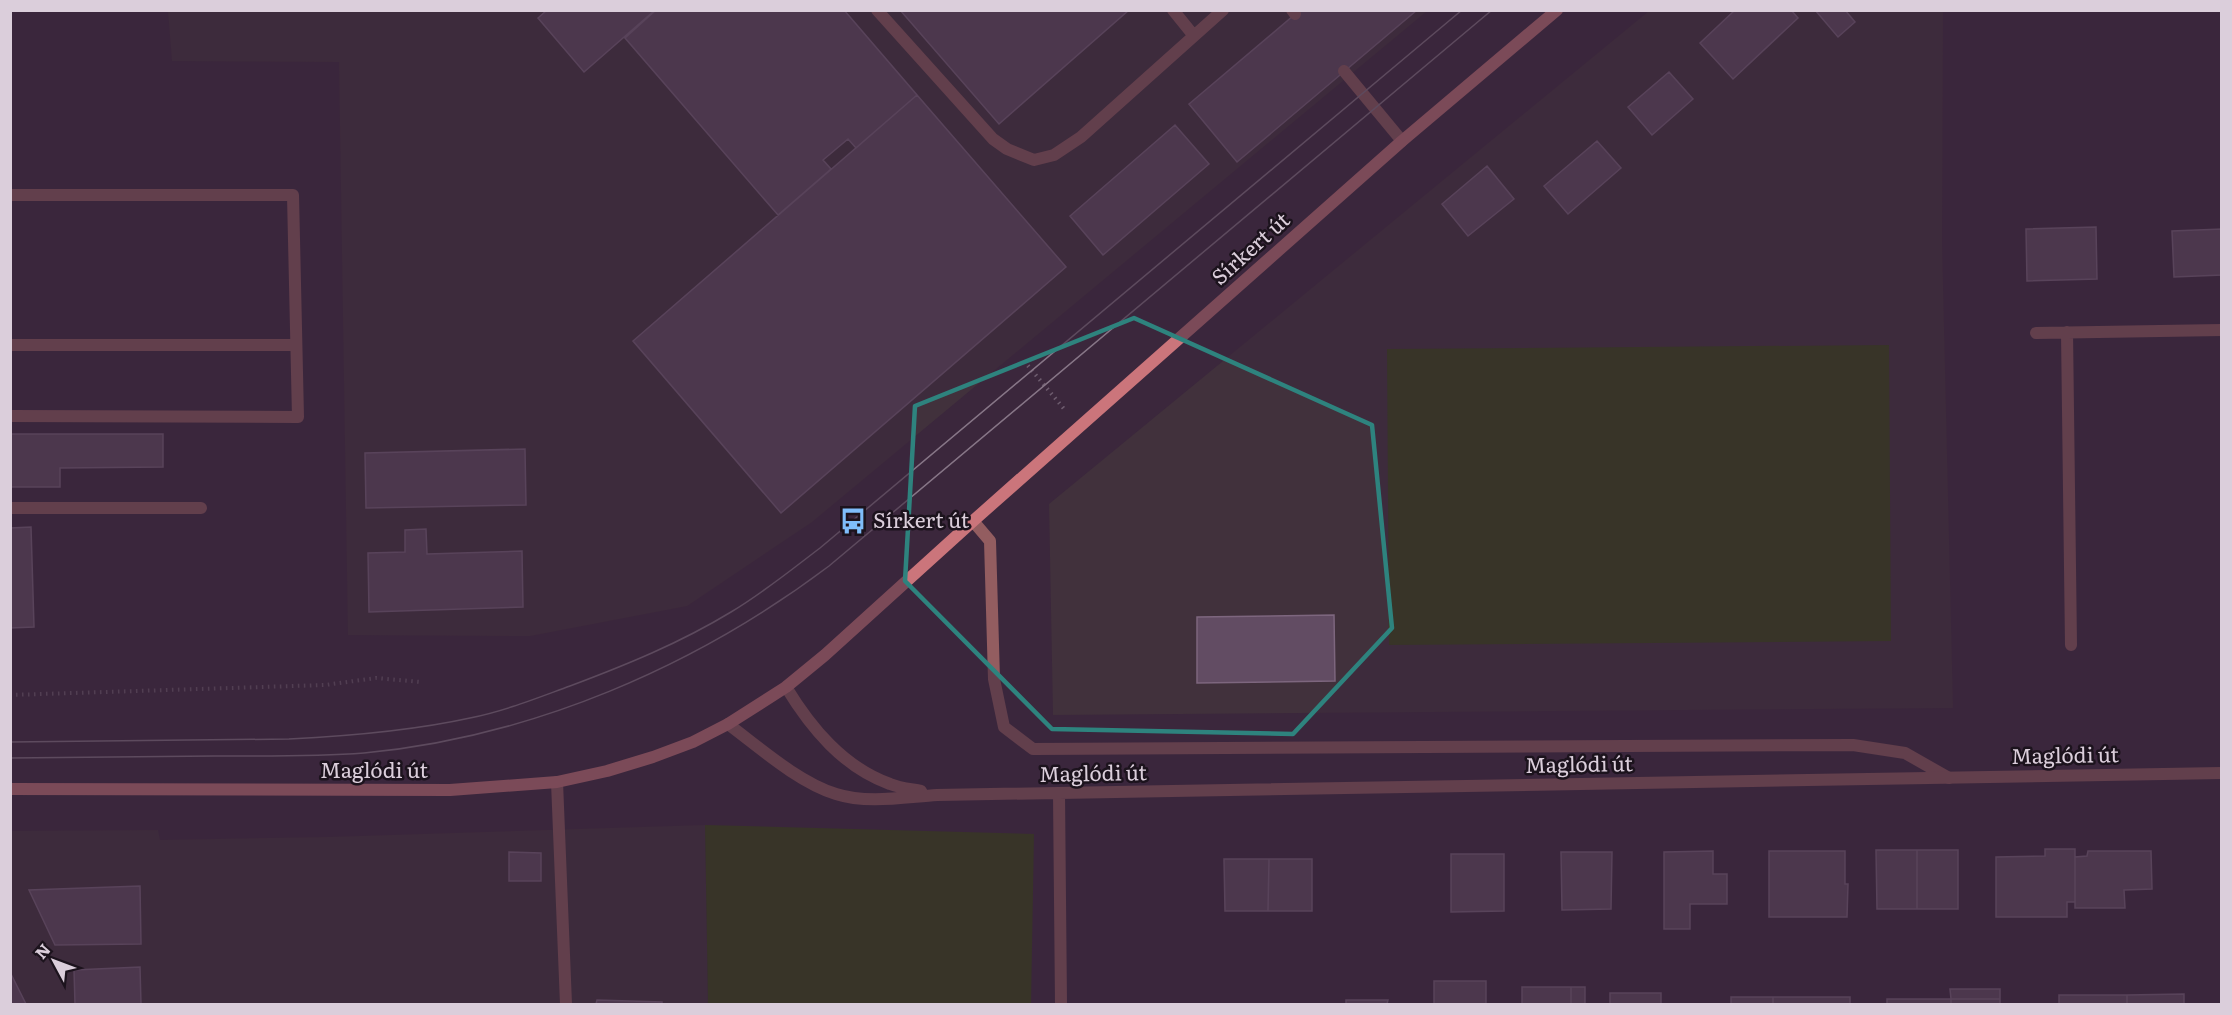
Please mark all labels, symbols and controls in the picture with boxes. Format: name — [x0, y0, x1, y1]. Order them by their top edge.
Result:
street label: Sírkert út — [1203, 203, 1296, 291]
place label: Sírkert út — [873, 503, 970, 534]
bus stop icon: Sírkert út — [838, 506, 868, 536]
street label: Maglódi út — [2011, 737, 2120, 770]
street label: Maglódi út — [1525, 746, 1634, 779]
street label: Maglódi út — [320, 753, 428, 784]
street label: Maglódi út — [1039, 755, 1148, 788]
north arrow — [24, 931, 84, 991]
text: N — [28, 938, 55, 963]

